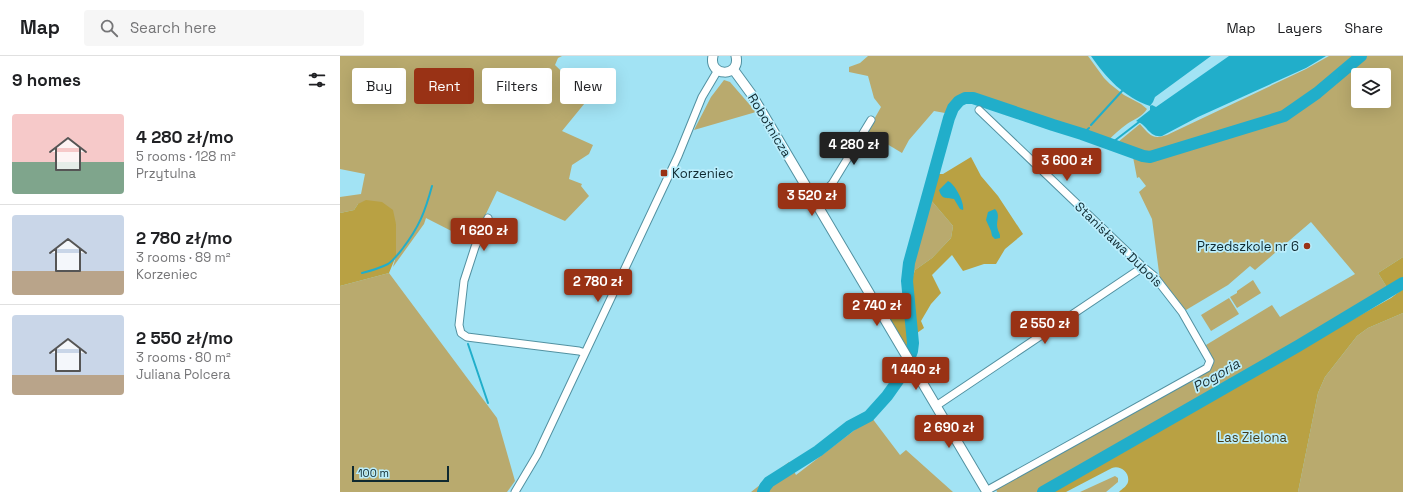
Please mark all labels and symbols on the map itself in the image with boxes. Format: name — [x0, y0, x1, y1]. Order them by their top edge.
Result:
street label: Robotnicza — [744, 90, 795, 161]
pin: 4 280 zł — [813, 132, 895, 166]
pin: 3 600 zł — [1026, 148, 1108, 182]
place label: Korzeniec — [672, 165, 734, 182]
marker: Korzeniec — [659, 168, 669, 178]
pin: 3 520 zł — [771, 183, 853, 217]
street label: Stanisława Dubois — [1071, 198, 1166, 291]
pin: 1 620 zł — [443, 218, 525, 252]
place label: Przedszkole nr 6 — [1197, 238, 1299, 255]
marker: Przedszkole nr 6 — [1302, 241, 1312, 251]
pin: 2 780 zł — [557, 269, 639, 303]
pin: 2 740 zł — [836, 293, 918, 327]
pin: 2 550 zł — [1004, 311, 1086, 345]
water label: Pogoria — [1189, 354, 1244, 396]
pin: 1 440 zł — [875, 357, 957, 391]
pin: 2 690 zł — [908, 415, 990, 449]
park label: Las Zielona — [1217, 429, 1287, 446]
scale bar — [352, 464, 449, 483]

